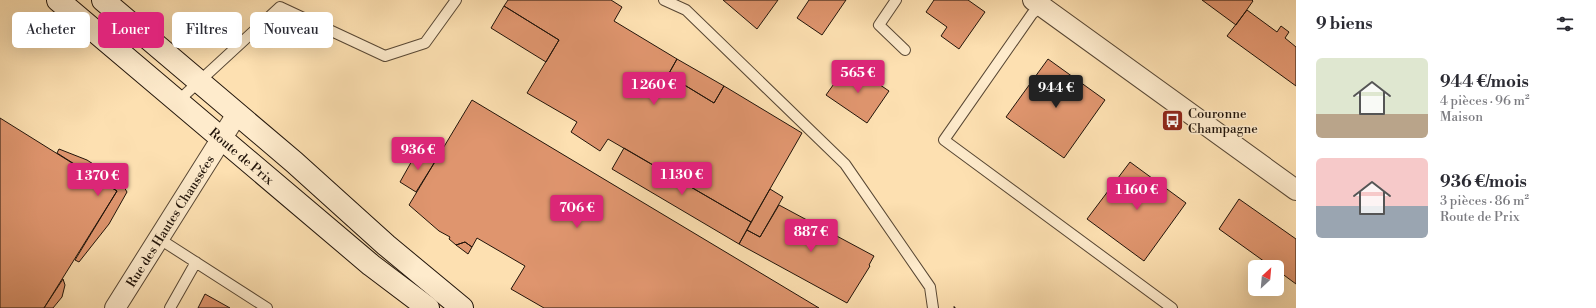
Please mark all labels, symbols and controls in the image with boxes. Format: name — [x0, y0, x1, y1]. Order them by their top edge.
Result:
chip: Acheter — [12, 12, 90, 48]
chip: Louer — [98, 12, 164, 48]
chip: Filtres — [172, 12, 242, 48]
chip: Nouveau — [250, 12, 333, 48]
text: 9 biens — [1316, 13, 1372, 35]
icon: filters — [1554, 13, 1576, 35]
pin: 565 € — [830, 60, 886, 94]
text: 565 € — [841, 65, 875, 81]
text: 944 €/mois — [1440, 71, 1529, 93]
pin: 1 260 € — [617, 72, 691, 106]
icon: home — [1348, 74, 1396, 122]
pin: 944 € — [1028, 75, 1084, 109]
text: 1 260 € — [632, 77, 676, 93]
text: 944 € — [1038, 80, 1074, 96]
text: 4 pièces · 96 m² — [1440, 93, 1530, 109]
place label: Couronne Champagne — [1188, 106, 1258, 137]
bus stop icon: Couronne Champagne — [1160, 107, 1186, 133]
text: Maison — [1440, 109, 1483, 125]
street label: Route de Prix — [206, 125, 277, 189]
pin: 936 € — [390, 137, 446, 171]
text: 936 € — [401, 142, 435, 158]
street label: Rue des Hautes Chaussées — [123, 152, 218, 290]
pin: 1 130 € — [645, 162, 719, 196]
pin: 1 370 € — [61, 163, 135, 197]
text: 1 130 € — [661, 167, 703, 183]
text: 1 370 € — [76, 168, 120, 184]
text: 936 €/mois — [1440, 171, 1527, 193]
icon: home — [1348, 174, 1396, 222]
pin: 1 160 € — [1100, 177, 1174, 211]
text: 1 160 € — [1116, 182, 1158, 198]
text: 3 pièces · 86 m² — [1440, 193, 1529, 209]
pin: 706 € — [549, 195, 605, 229]
text: 706 € — [559, 200, 595, 216]
text: Route de Prix — [1440, 209, 1520, 225]
pin: 887 € — [783, 219, 839, 253]
text: 887 € — [794, 224, 828, 240]
north arrow — [1248, 260, 1284, 296]
map controls — [1248, 260, 1284, 296]

